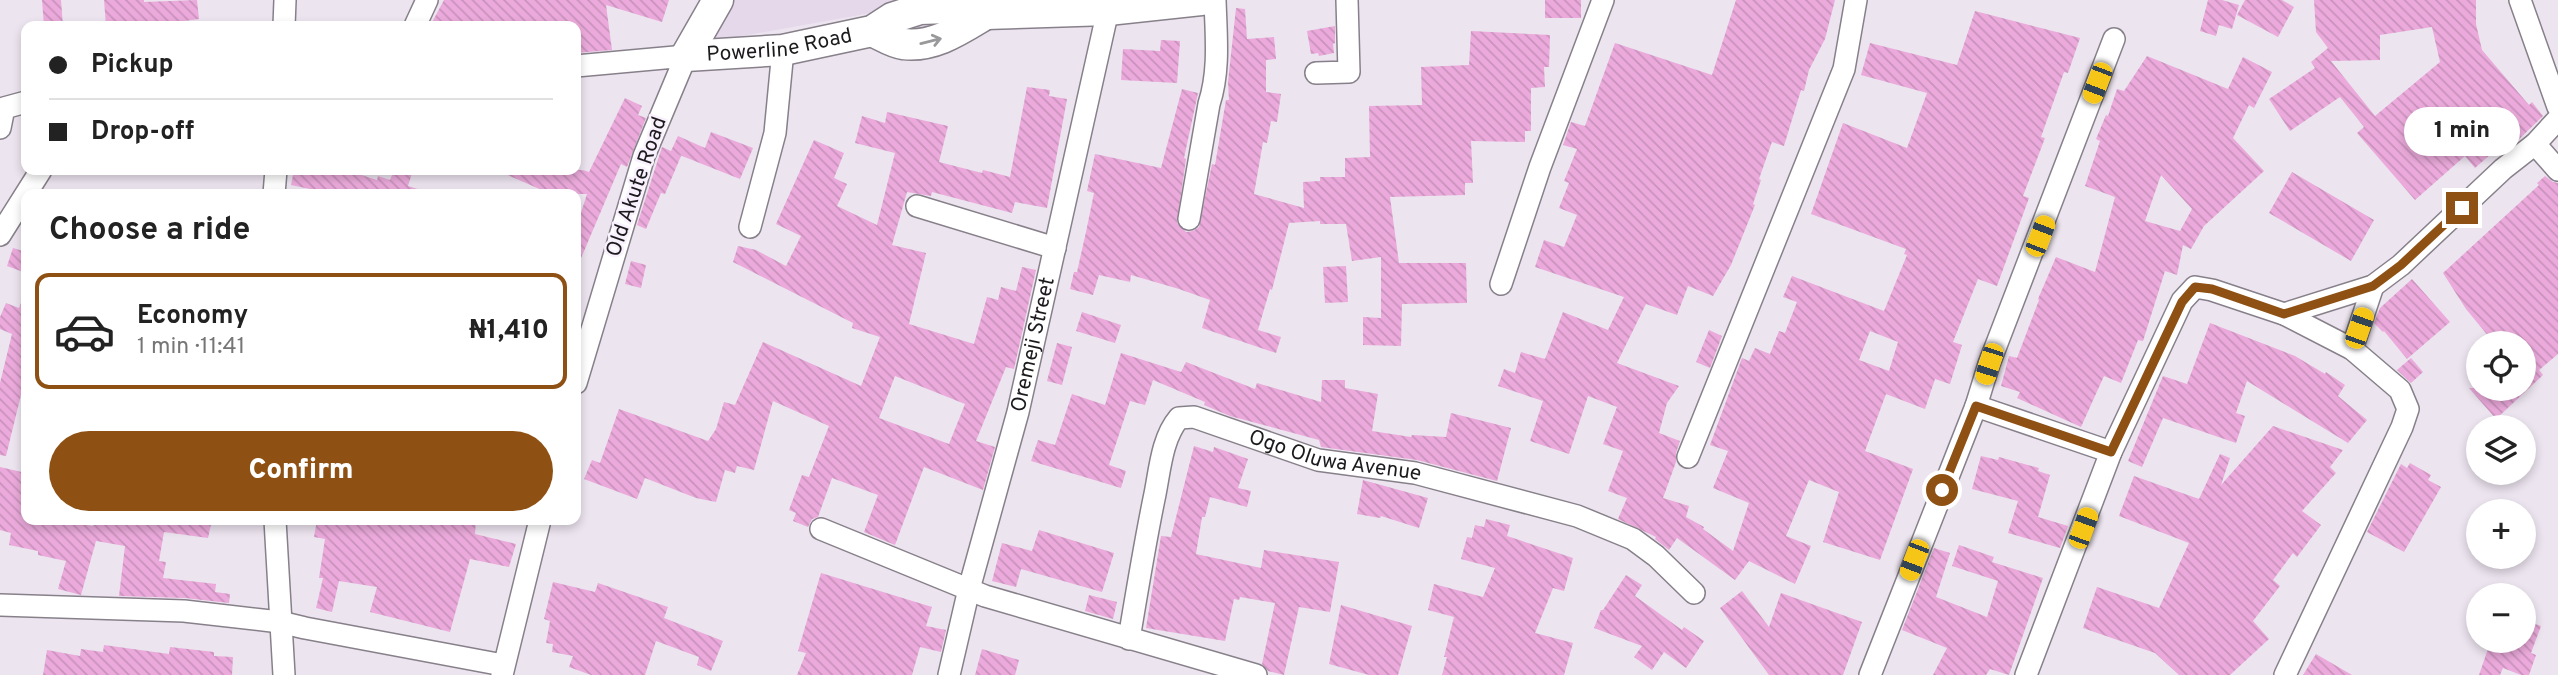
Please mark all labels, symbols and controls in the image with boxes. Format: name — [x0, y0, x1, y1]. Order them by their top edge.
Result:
street label: Powerline Road — [706, 22, 855, 68]
one-way arrow — [919, 34, 941, 47]
text: Pickup — [91, 49, 174, 82]
car — [2080, 60, 2115, 106]
callout: 1 min — [2404, 106, 2520, 156]
street label: Old Akute Road — [600, 113, 674, 261]
text: Drop-off — [91, 116, 194, 149]
text: 1 min — [2434, 117, 2490, 146]
route end — [2446, 192, 2478, 224]
text: Choose a ride — [49, 211, 250, 251]
car — [2023, 213, 2058, 259]
street label: Oremeji Street — [1005, 275, 1061, 415]
icon: car — [53, 300, 116, 363]
text: Economy — [137, 300, 248, 333]
car — [2343, 305, 2376, 351]
text: ₦1,410 — [469, 315, 549, 348]
map controls — [2466, 331, 2536, 653]
button: locate — [2466, 331, 2536, 401]
text: 1 min · 11:41 — [137, 333, 245, 362]
car — [1973, 341, 2006, 387]
button: layers — [2466, 415, 2536, 485]
street label: Ogo Oluwa Avenue — [1245, 424, 1424, 488]
button: Confirm — [49, 431, 553, 511]
route start — [1926, 474, 1958, 506]
button: + — [2466, 499, 2536, 569]
car — [2066, 505, 2101, 551]
car — [1897, 537, 1932, 583]
button: − — [2466, 583, 2536, 653]

